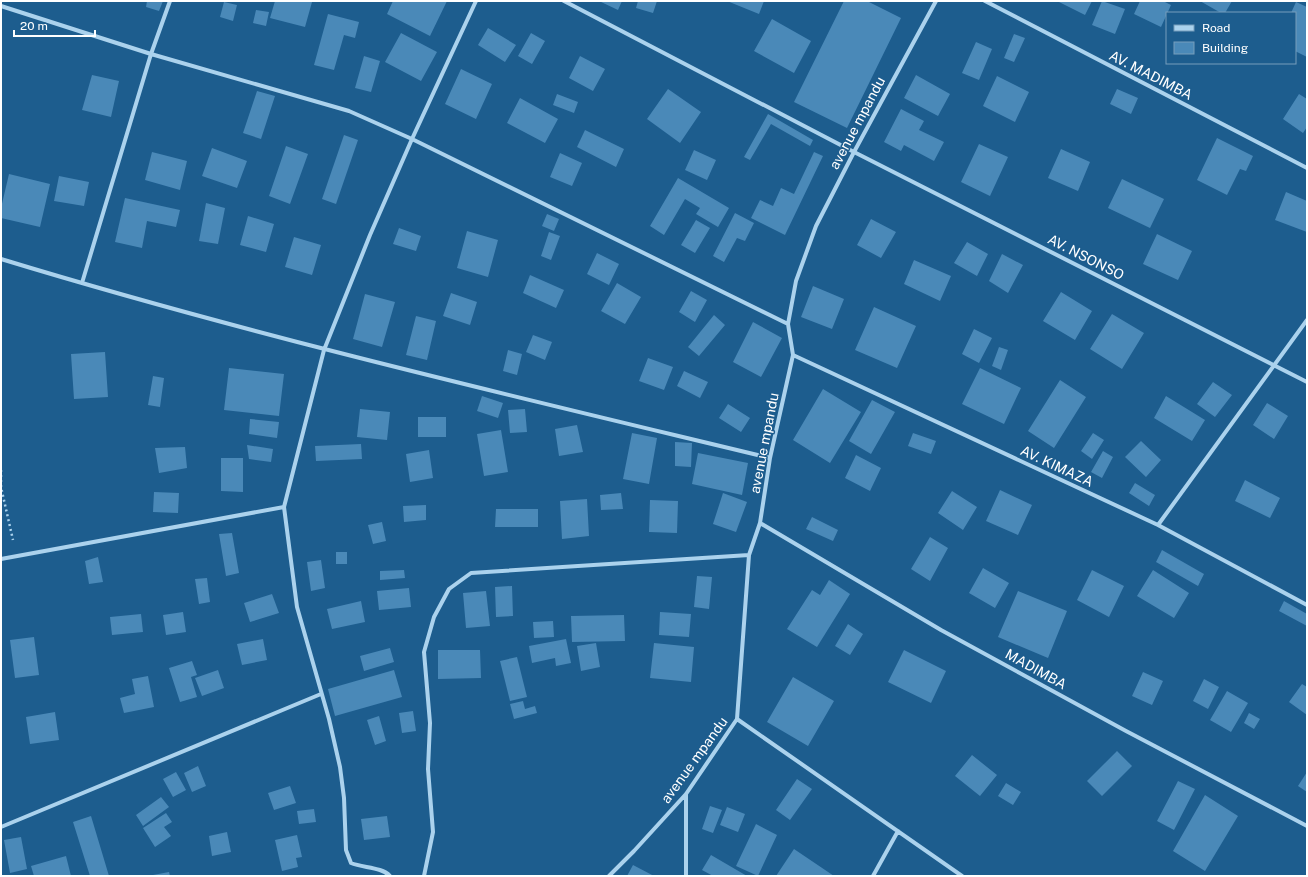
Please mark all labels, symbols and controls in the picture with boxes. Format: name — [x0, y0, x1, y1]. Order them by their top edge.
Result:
scale bar — [14, 12, 95, 38]
legend — [1166, 12, 1296, 64]
text: 20 m — [20, 19, 48, 33]
text: Road — [1202, 21, 1230, 35]
text: Building — [1202, 41, 1248, 55]
street label: AV. MADIMBA — [1107, 47, 1195, 103]
street label: avenue mpandu — [826, 74, 888, 172]
street label: AV. NSONSO — [1045, 231, 1127, 283]
street label: avenue mpandu — [746, 391, 782, 495]
street label: AV. KIMAZA — [1018, 442, 1096, 490]
street label: MADIMBA — [1003, 646, 1070, 692]
street label: avenue mpandu — [657, 714, 731, 806]

